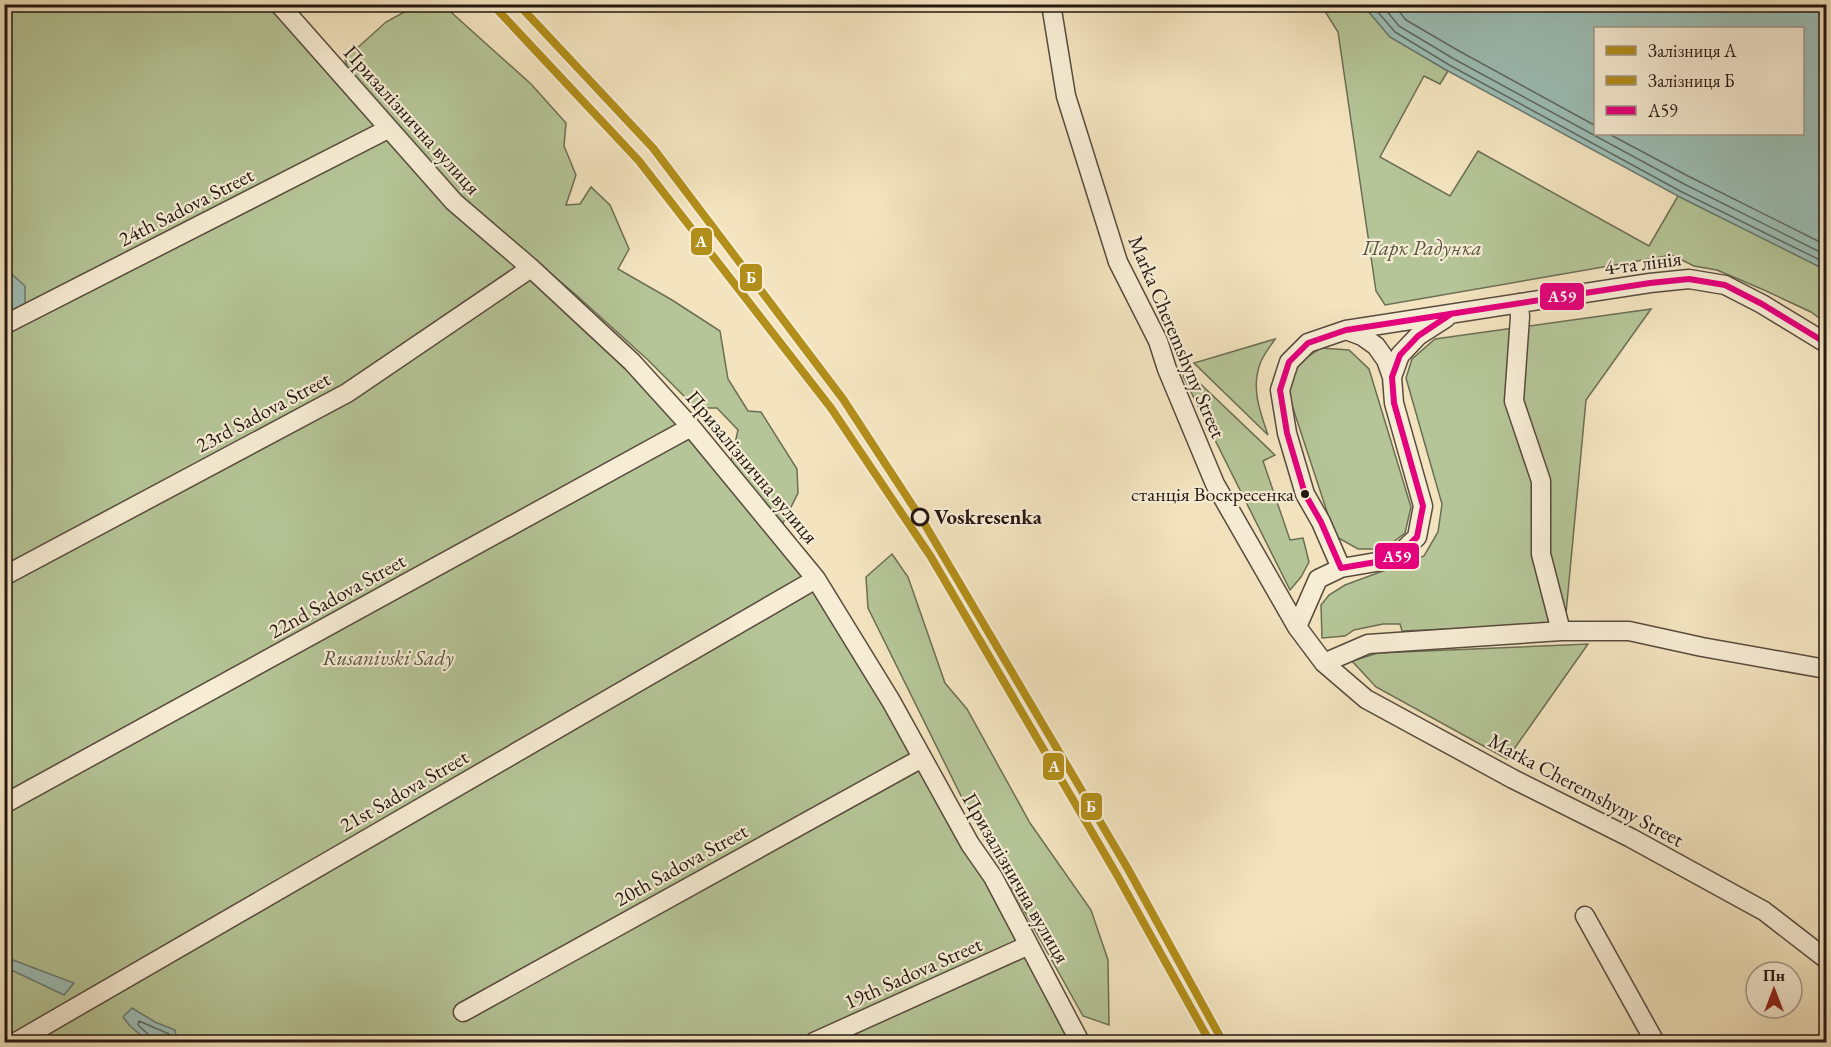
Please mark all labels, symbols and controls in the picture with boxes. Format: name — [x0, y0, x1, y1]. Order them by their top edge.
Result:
legend — [1594, 27, 1804, 135]
street label: Призалізнична вулиця — [338, 39, 487, 200]
text: Залізниця A — [1648, 39, 1737, 62]
text: Залізниця Б — [1648, 69, 1735, 92]
text: А59 — [1647, 99, 1678, 122]
street label: 24th Sadova Street — [114, 161, 258, 252]
line badge: A — [690, 227, 713, 256]
text: A — [694, 231, 707, 252]
street label: Marka Cheremshyny Street — [1123, 231, 1233, 443]
park label: Парк Радунка — [1361, 234, 1482, 261]
street label: 4-та лінія — [1603, 244, 1683, 281]
line badge: Б — [739, 263, 763, 292]
text: Б — [746, 267, 756, 288]
line badge: А59 — [1539, 282, 1585, 311]
text: А59 — [1547, 286, 1577, 307]
street label: 23rd Sadova Street — [191, 365, 335, 458]
street label: Призалізнична вулиця — [680, 384, 825, 549]
place label: станція Воскресенка — [1131, 481, 1294, 507]
marker: станція Воскресенка — [1299, 488, 1311, 500]
place label: Voskresenka — [934, 503, 1043, 530]
marker: Voskresenka — [911, 508, 929, 526]
line badge: А59 — [1374, 542, 1420, 570]
text: А59 — [1382, 546, 1412, 567]
street label: 22nd Sadova Street — [264, 547, 410, 644]
park label: Rusanivski Sady — [322, 644, 454, 671]
street label: Marka Cheremshyny Street — [1484, 727, 1689, 853]
street label: 21st Sadova Street — [335, 743, 473, 838]
line badge: A — [1042, 752, 1065, 781]
text: A — [1047, 756, 1060, 777]
street label: Призалізнична вулиця — [957, 788, 1076, 968]
line badge: Б — [1080, 792, 1103, 821]
text: Б — [1086, 796, 1096, 817]
street label: 20th Sadova Street — [609, 817, 752, 912]
street label: 19th Sadova Street — [840, 930, 986, 1015]
north arrow — [1744, 960, 1804, 1020]
text: Пн — [1763, 965, 1785, 986]

